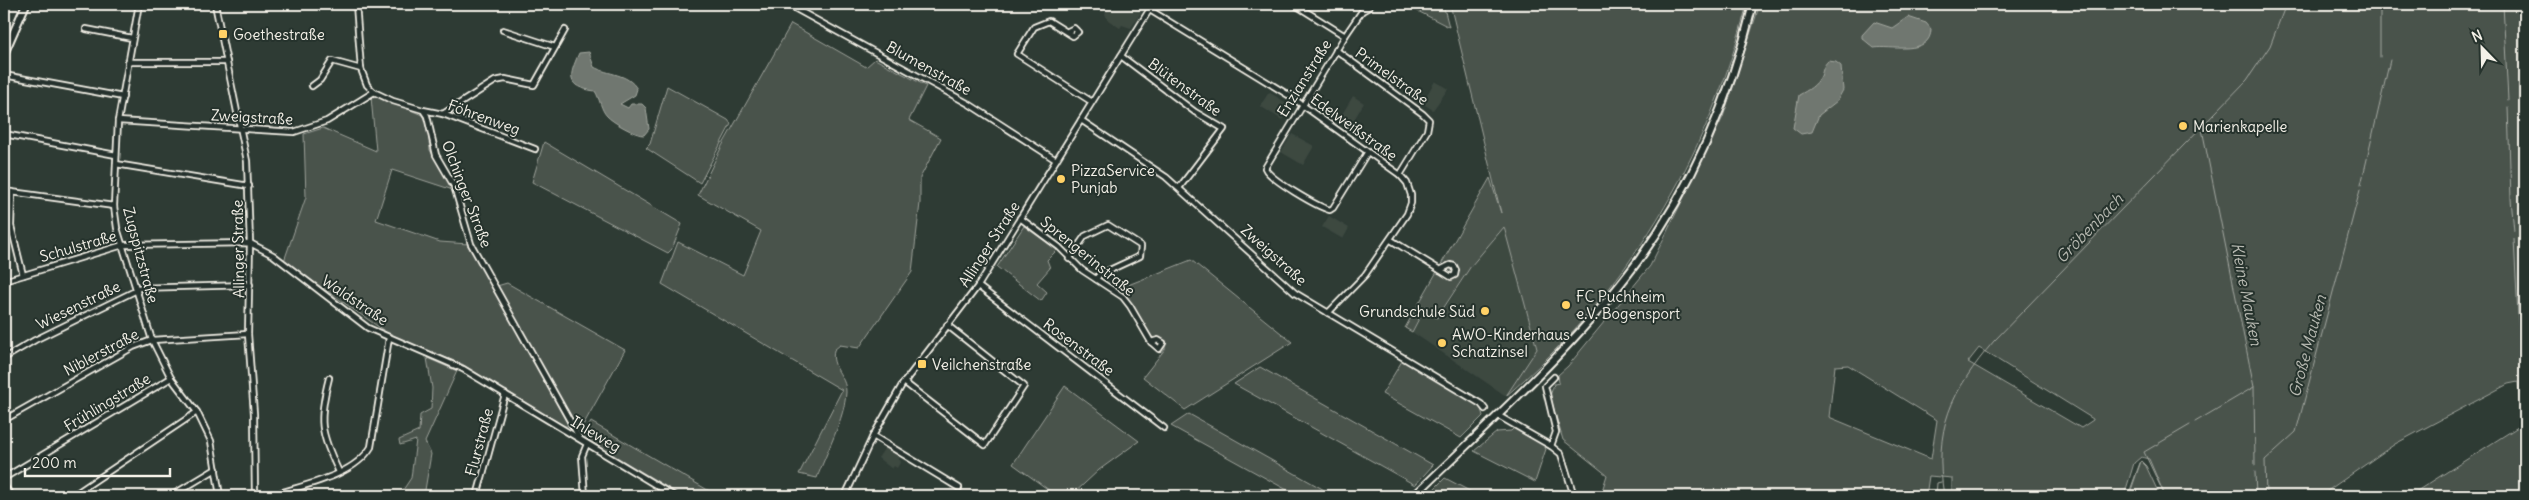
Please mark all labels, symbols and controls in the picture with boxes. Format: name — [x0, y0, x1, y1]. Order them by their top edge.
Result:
north arrow — [2456, 22, 2506, 72]
place label: Goethestraße — [233, 25, 325, 44]
text: N — [2469, 26, 2485, 46]
marker: Goethestraße — [217, 28, 229, 40]
street label: Enzianstraße — [1273, 36, 1335, 120]
street label: Blumenstraße — [883, 37, 975, 99]
street label: Primelstraße — [1352, 43, 1432, 109]
street label: Blütenstraße — [1145, 54, 1225, 120]
street label: Edelweißstraße — [1307, 89, 1401, 165]
street label: Föhrenweg — [445, 95, 523, 139]
street label: Zweigstraße — [210, 105, 294, 129]
place label: Marienkapelle — [2193, 117, 2287, 136]
marker: Marienkapelle — [2177, 120, 2189, 132]
street label: Olchinger Straße — [438, 138, 496, 250]
place label: PizzaService Punjab — [1071, 161, 1155, 197]
marker: PizzaService Punjab — [1055, 173, 1067, 185]
water label: Gröbenbach — [2051, 189, 2128, 267]
street label: Allinger Straße — [954, 198, 1024, 290]
street label: Allinger Straße — [228, 200, 248, 298]
street label: Zugspitzstraße — [119, 205, 163, 305]
street label: Sprengerinstraße — [1037, 212, 1139, 300]
street label: Zweigstraße — [1237, 220, 1311, 290]
street label: Schulstraße — [37, 226, 119, 266]
water label: Kleine Mauken — [2227, 241, 2267, 348]
street label: Waldstraße — [318, 271, 392, 329]
street label: Wiesenstraße — [33, 276, 123, 334]
place label: FC Puchheim e.V. Bogensport — [1576, 287, 1680, 323]
water label: Große Mauken — [2284, 292, 2330, 399]
marker: FC Puchheim e.V. Bogensport — [1560, 299, 1572, 311]
place label: Grundschule Süd — [1359, 302, 1475, 321]
marker: Grundschule Süd — [1479, 305, 1491, 317]
street label: Rosenstraße — [1040, 314, 1118, 380]
street label: Niblerstraße — [60, 324, 142, 380]
place label: AWO-Kinderhaus Schatzinsel — [1452, 325, 1570, 361]
marker: AWO-Kinderhaus Schatzinsel — [1436, 337, 1448, 349]
place label: Veilchenstraße — [932, 355, 1031, 374]
marker: Veilchenstraße — [916, 358, 928, 370]
street label: Frühlingstraße — [60, 369, 154, 435]
street label: Flurstraße — [461, 406, 497, 478]
street label: Ihleweg — [568, 412, 624, 456]
scale bar — [25, 445, 170, 477]
text: 200 m — [32, 453, 77, 472]

